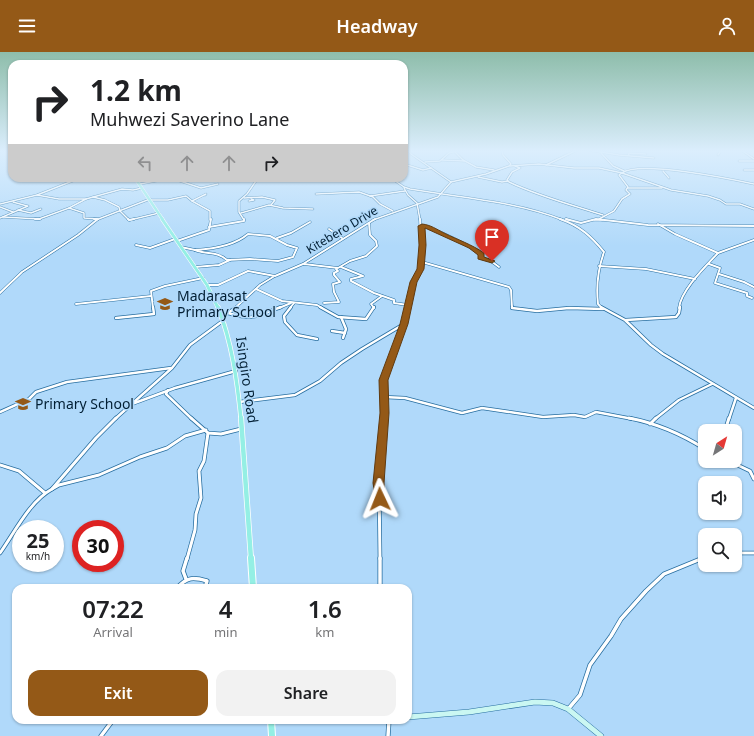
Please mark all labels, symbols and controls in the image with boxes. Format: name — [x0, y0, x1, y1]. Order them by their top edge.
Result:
text: Headway — [336, 14, 418, 38]
icon: menu — [16, 15, 38, 37]
icon: person — [716, 15, 738, 37]
text: 1.2 km — [90, 71, 182, 109]
icon: right — [24, 76, 76, 128]
text: Muhwezi Saverino Lane — [90, 107, 289, 131]
icon: left — [134, 152, 156, 174]
icon: ahead — [176, 152, 198, 174]
icon: ahead — [218, 152, 240, 174]
icon: right — [260, 152, 282, 174]
street label: Kitebero Drive — [303, 201, 381, 258]
pin — [475, 220, 509, 261]
icon: arrive — [481, 226, 503, 248]
place label: Madarasat Primary School — [177, 286, 276, 321]
school or university icon: Madarasat Primary School — [156, 295, 174, 313]
street label: Isingiro Road — [232, 335, 263, 424]
place label: Primary School — [35, 394, 134, 413]
school or university icon: Primary School — [14, 395, 32, 413]
north arrow — [698, 424, 742, 468]
map controls — [698, 424, 742, 572]
button: sound — [698, 476, 742, 520]
position arrow — [359, 478, 401, 520]
speed limit sign: 30 — [72, 520, 124, 572]
text: 25 — [27, 527, 49, 554]
button: search — [698, 528, 742, 572]
text: km/h — [26, 549, 50, 563]
text: 07:22 — [82, 592, 144, 625]
text: 4 — [219, 592, 233, 625]
text: 1.6 — [308, 592, 342, 625]
text: Arrival — [93, 623, 133, 641]
text: min — [214, 623, 238, 641]
text: km — [315, 623, 334, 641]
button: Exit — [28, 670, 208, 716]
button: Share — [216, 670, 396, 716]

